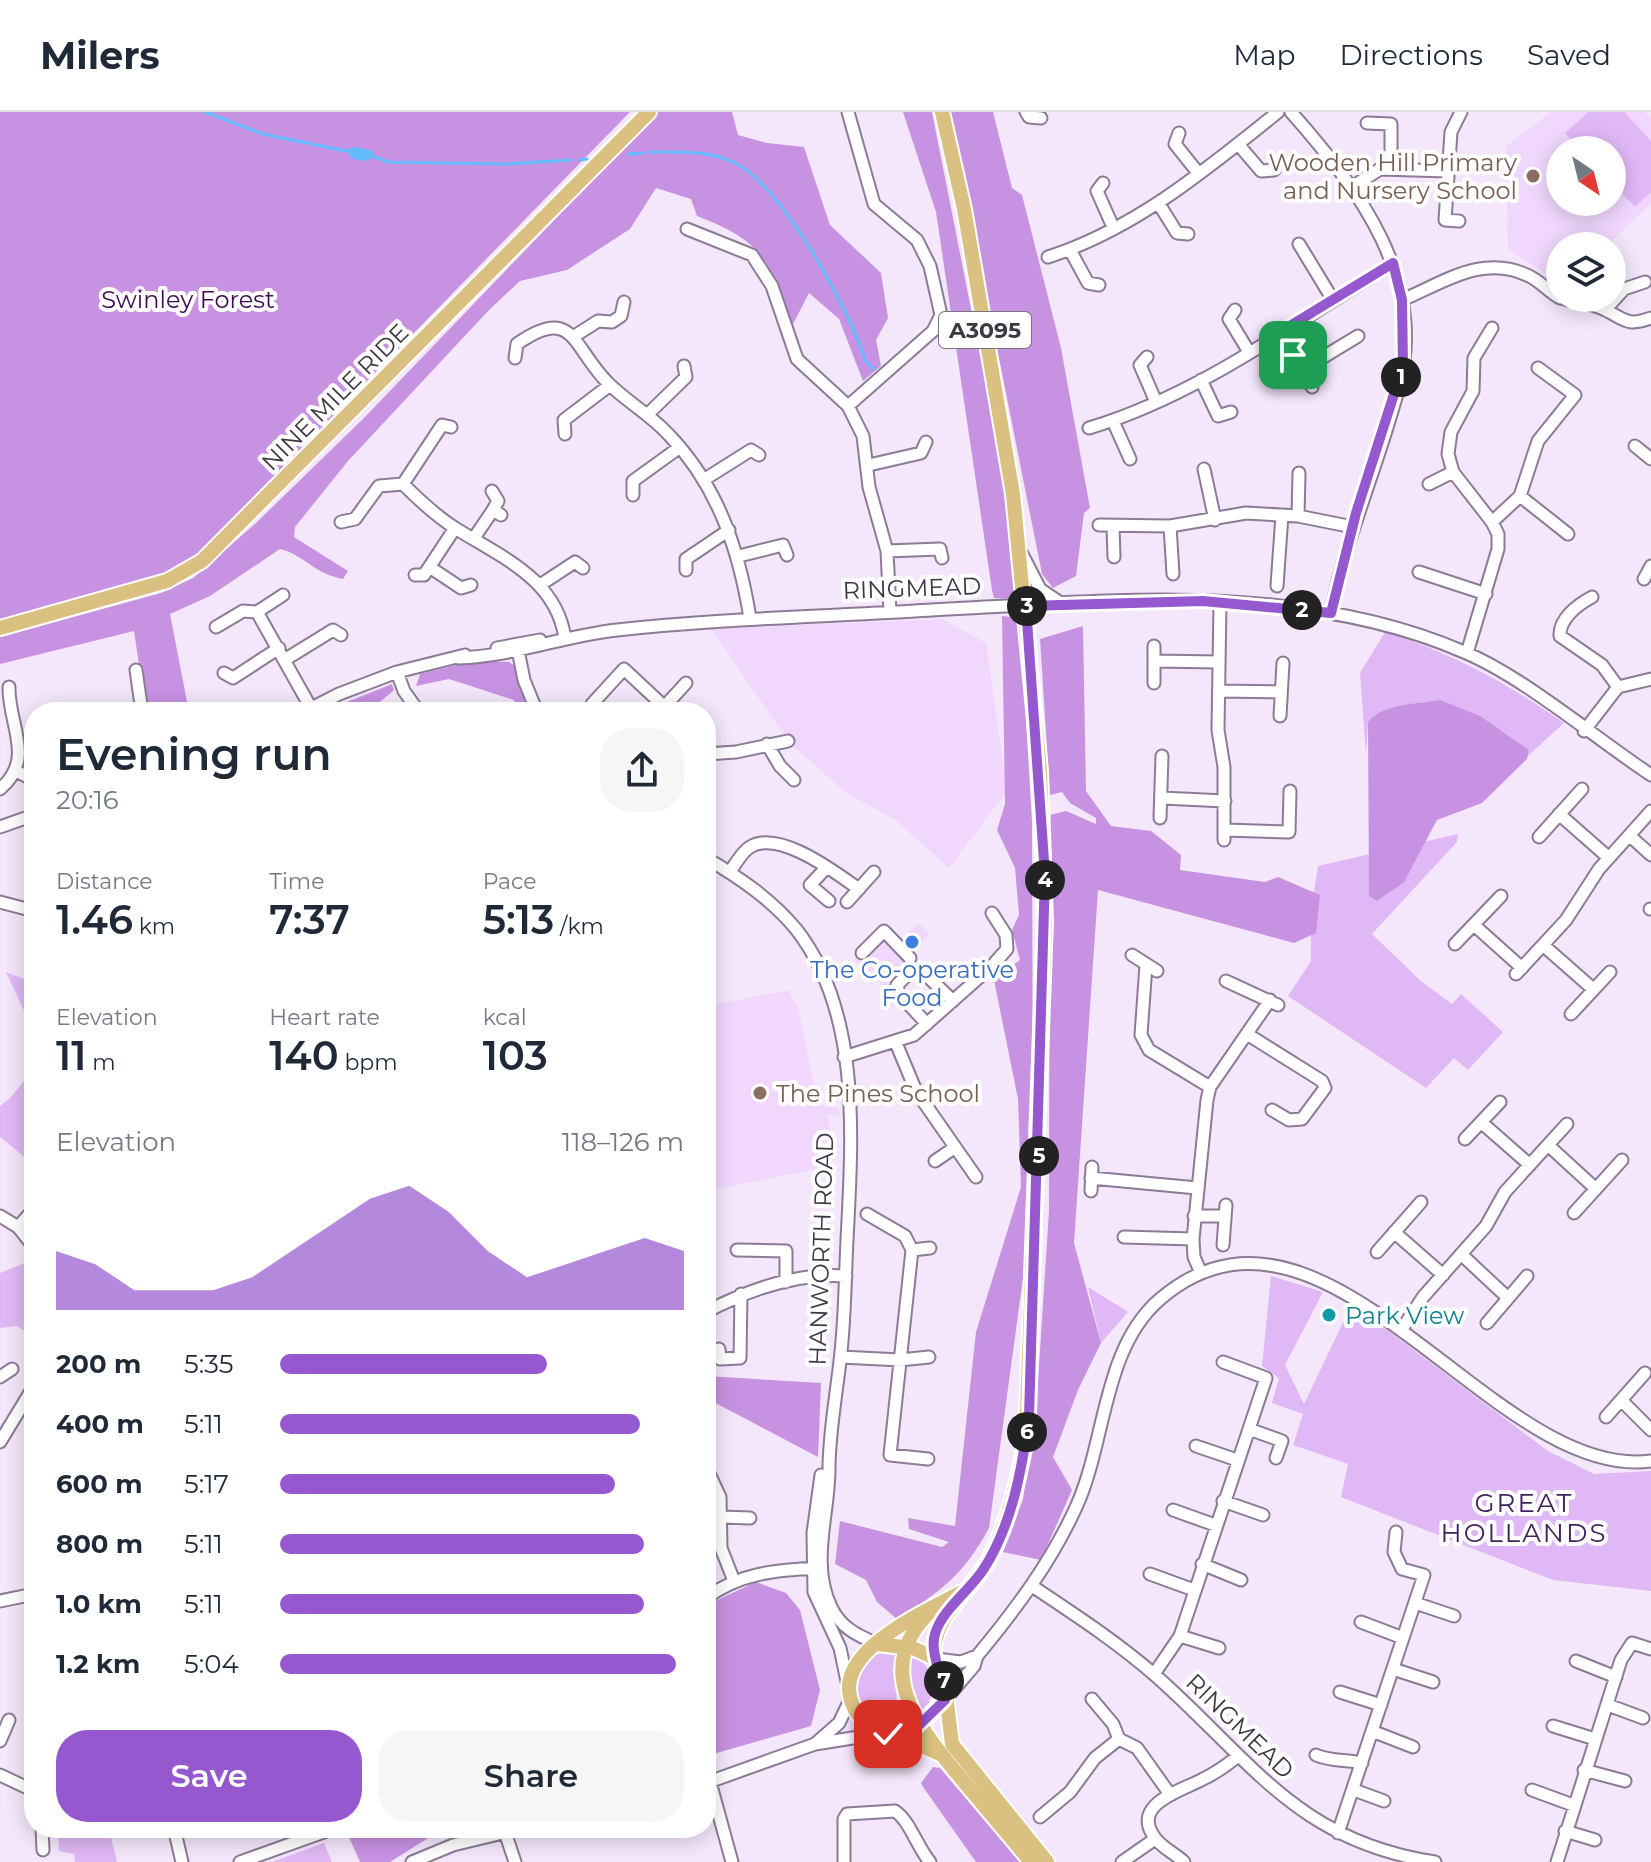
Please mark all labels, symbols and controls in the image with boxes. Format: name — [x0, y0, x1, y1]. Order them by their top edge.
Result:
text: Milers — [40, 32, 160, 79]
text: Map — [1233, 38, 1295, 72]
text: Directions — [1339, 38, 1483, 72]
text: Saved — [1527, 38, 1611, 72]
north arrow — [1546, 136, 1626, 216]
map controls — [1546, 136, 1626, 312]
place label: Wooden Hill Primary and Nursery School — [1268, 148, 1517, 205]
marker: Wooden Hill Primary and Nursery School — [1524, 167, 1542, 185]
button: layers — [1546, 232, 1626, 312]
park label: Swinley Forest — [101, 285, 275, 314]
road number: A3095 — [939, 312, 1031, 348]
street label: NINE MILE RIDE — [256, 318, 414, 476]
pin — [1259, 321, 1327, 389]
icon: arrive — [1271, 333, 1315, 377]
pin: 1 — [1381, 357, 1421, 397]
text: 1 — [1397, 363, 1405, 390]
street label: RINGMEAD — [842, 571, 982, 605]
pin: 3 — [1007, 586, 1047, 626]
pin: 2 — [1282, 590, 1322, 630]
text: 3 — [1020, 592, 1034, 619]
text: 2 — [1296, 596, 1308, 623]
text: Evening run — [56, 727, 332, 781]
button: share — [600, 728, 684, 812]
text: 20:16 — [56, 784, 119, 816]
pin: 4 — [1025, 860, 1065, 900]
text: 4 — [1037, 866, 1053, 893]
text: Distance — [56, 868, 153, 895]
text: Time — [269, 868, 325, 895]
text: Pace — [483, 868, 537, 895]
text: 1.46 — [56, 895, 133, 944]
text: 7:37 — [269, 895, 350, 944]
text: 5:13 — [483, 895, 554, 944]
text: km — [133, 913, 175, 940]
text: /km — [554, 913, 604, 940]
marker: The Co-operative Food — [903, 933, 921, 951]
place label: The Co-operative Food — [810, 955, 1014, 1012]
text: Elevation — [56, 1004, 158, 1031]
text: Heart rate — [269, 1004, 380, 1031]
text: kcal — [483, 1004, 527, 1031]
text: 11 — [56, 1031, 86, 1080]
text: 140 — [269, 1031, 339, 1080]
text: 103 — [483, 1031, 548, 1080]
text: m — [86, 1049, 116, 1076]
text: bpm — [339, 1049, 398, 1076]
place label: The Pines School — [776, 1079, 980, 1108]
marker: The Pines School — [751, 1084, 769, 1102]
text: Elevation — [56, 1126, 176, 1158]
text: 118–126 m — [562, 1126, 684, 1158]
street label: HANWORTH ROAD — [802, 1132, 840, 1366]
pin: 5 — [1019, 1136, 1059, 1176]
text: 5 — [1032, 1142, 1046, 1169]
place label: Park View — [1345, 1301, 1464, 1330]
marker: Park View — [1320, 1306, 1338, 1324]
text: 200 m — [56, 1348, 141, 1380]
text: 5:35 — [184, 1348, 233, 1380]
text: 400 m — [56, 1408, 144, 1440]
text: 5:11 — [184, 1408, 223, 1440]
pin: 6 — [1007, 1412, 1047, 1452]
text: 6 — [1020, 1418, 1034, 1445]
text: 600 m — [56, 1468, 143, 1500]
text: 5:17 — [184, 1468, 229, 1500]
district label: GREAT HOLLANDS — [1441, 1487, 1607, 1549]
text: 800 m — [56, 1528, 143, 1560]
text: 5:11 — [184, 1528, 223, 1560]
text: 1.0 km — [56, 1588, 142, 1620]
text: 5:11 — [184, 1588, 223, 1620]
text: 1.2 km — [56, 1648, 140, 1680]
text: 5:04 — [184, 1648, 239, 1680]
pin: 7 — [924, 1661, 964, 1701]
text: 7 — [937, 1667, 951, 1694]
street label: RINGMEAD — [1180, 1667, 1300, 1785]
pin — [854, 1700, 922, 1768]
icon: check — [866, 1712, 910, 1756]
button: Save — [56, 1730, 362, 1822]
button: Share — [378, 1730, 684, 1822]

